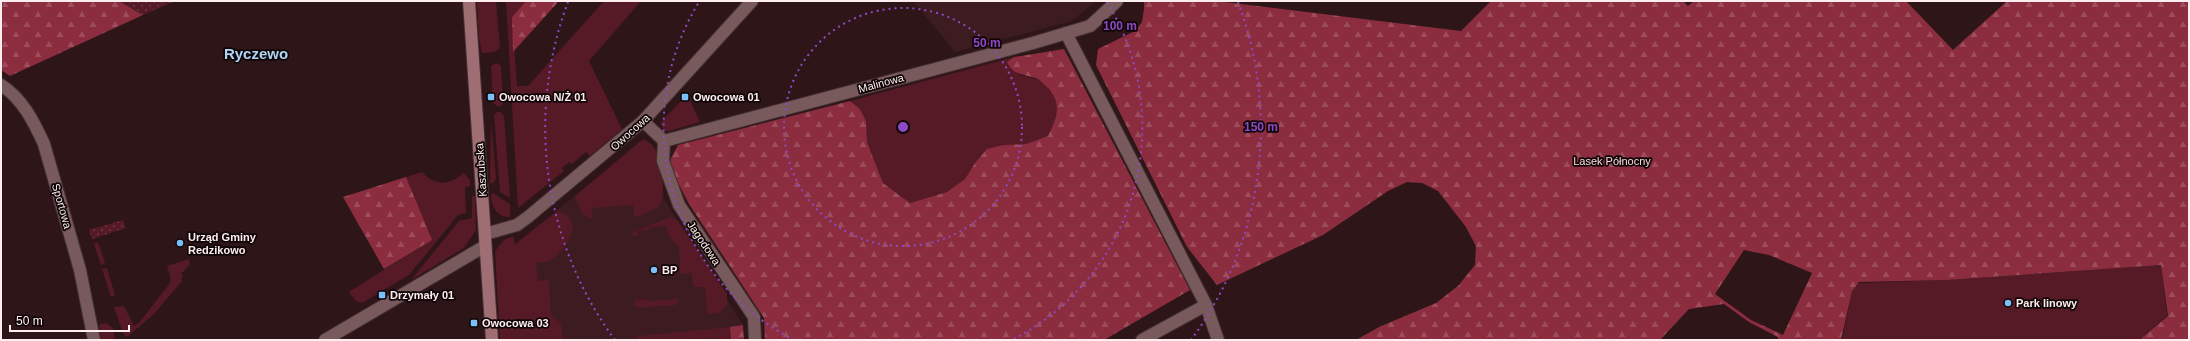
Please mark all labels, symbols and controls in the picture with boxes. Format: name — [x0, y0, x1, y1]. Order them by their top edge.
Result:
text: 100 m — [1103, 19, 1137, 33]
text: 50 m — [973, 36, 1001, 50]
district label: Ryczewo — [224, 45, 288, 62]
street label: Malinowa — [857, 71, 906, 95]
place label: Owocowa N/Ż 01 — [499, 91, 586, 103]
place label: Owocowa 01 — [693, 91, 760, 103]
marker: Owocowa N/Ż 01 — [486, 92, 496, 102]
marker: Owocowa 01 — [680, 92, 690, 102]
street label: Owocowa — [608, 111, 653, 153]
centre of rings — [896, 120, 910, 134]
text: 150 m — [1244, 120, 1278, 134]
street label: Kaszubska — [473, 142, 489, 197]
park label: Lasek Północny — [1573, 155, 1651, 167]
street label: Sportowa — [50, 182, 74, 231]
street label: Jagodowa — [685, 219, 723, 268]
place label: Urząd Gminy Redzikowo — [188, 231, 257, 256]
marker: Urząd Gminy Redzikowo — [175, 238, 185, 248]
place label: BP — [662, 264, 677, 276]
marker: BP — [649, 265, 659, 275]
place label: Drzymały 01 — [390, 289, 454, 301]
marker: Drzymały 01 — [377, 290, 387, 300]
place label: Park linowy — [2016, 297, 2078, 309]
marker: Park linowy — [2003, 298, 2013, 308]
scale bar — [10, 307, 129, 333]
text: 50 m — [16, 314, 43, 328]
place label: Owocowa 03 — [482, 317, 549, 329]
marker: Owocowa 03 — [469, 318, 479, 328]

